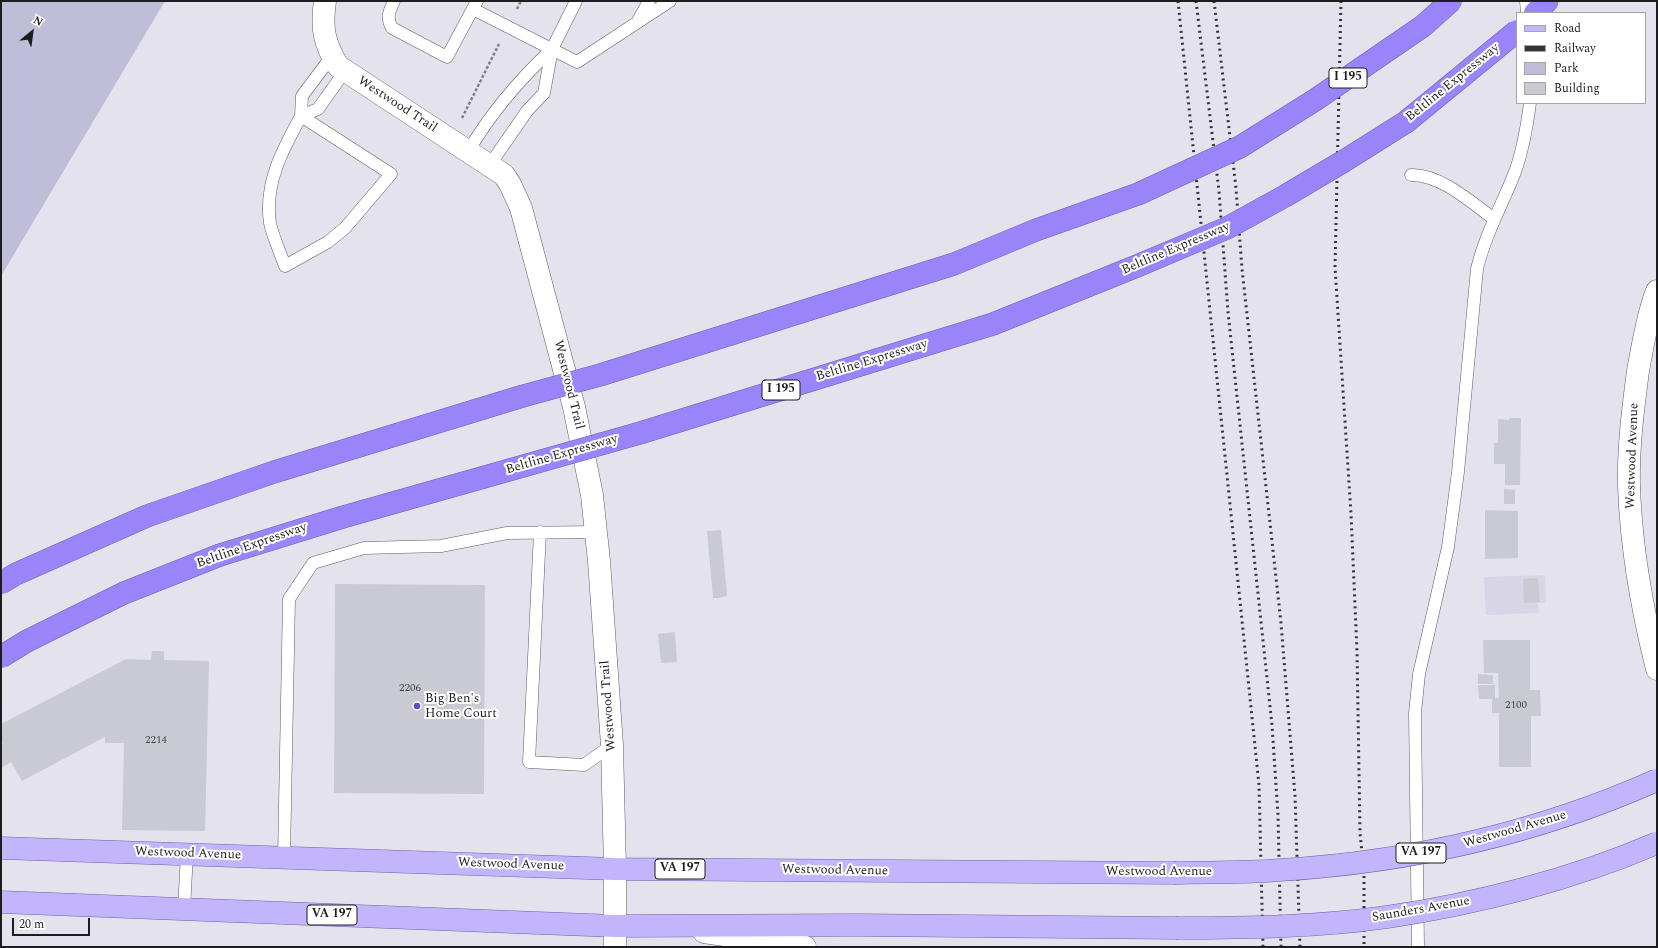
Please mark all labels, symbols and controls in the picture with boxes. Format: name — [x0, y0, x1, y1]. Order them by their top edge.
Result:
text: N — [30, 11, 46, 31]
north arrow — [12, 12, 52, 52]
legend — [1516, 12, 1646, 104]
text: Road — [1554, 19, 1581, 38]
text: Railway — [1554, 39, 1596, 58]
street label: Beltline Expressway — [1403, 41, 1503, 125]
text: Park — [1554, 59, 1579, 78]
road number: I 195 — [1329, 68, 1367, 88]
street label: Westwood Trail — [354, 74, 440, 136]
text: Building — [1554, 79, 1600, 98]
street label: Beltline Expressway — [1120, 219, 1232, 279]
street label: Beltline Expressway — [814, 337, 930, 385]
street label: Westwood Trail — [549, 339, 587, 431]
road number: I 195 — [762, 380, 800, 400]
street label: Westwood Avenue — [1623, 403, 1643, 509]
street label: Beltline Expressway — [504, 432, 620, 478]
street label: Beltline Expressway — [195, 520, 309, 572]
street label: Westwood Trail — [598, 660, 620, 752]
house number: 2206 — [399, 682, 421, 696]
place label: Big Ben's Home Court — [425, 691, 497, 722]
house number: 2100 — [1505, 699, 1527, 713]
marker: Big Ben's Home Court — [412, 701, 422, 711]
house number: 2214 — [145, 734, 167, 748]
street label: Westwood Avenue — [1462, 808, 1568, 852]
road number: VA 197 — [1396, 843, 1446, 863]
street label: Westwood Avenue — [135, 844, 241, 864]
street label: Westwood Avenue — [458, 855, 564, 875]
road number: VA 197 — [655, 859, 705, 879]
street label: Westwood Avenue — [782, 862, 888, 880]
street label: Westwood Avenue — [1106, 864, 1212, 880]
street label: Saunders Avenue — [1371, 894, 1471, 926]
road number: VA 197 — [307, 905, 357, 925]
scale bar — [14, 910, 92, 936]
text: 20 m — [19, 915, 44, 934]

